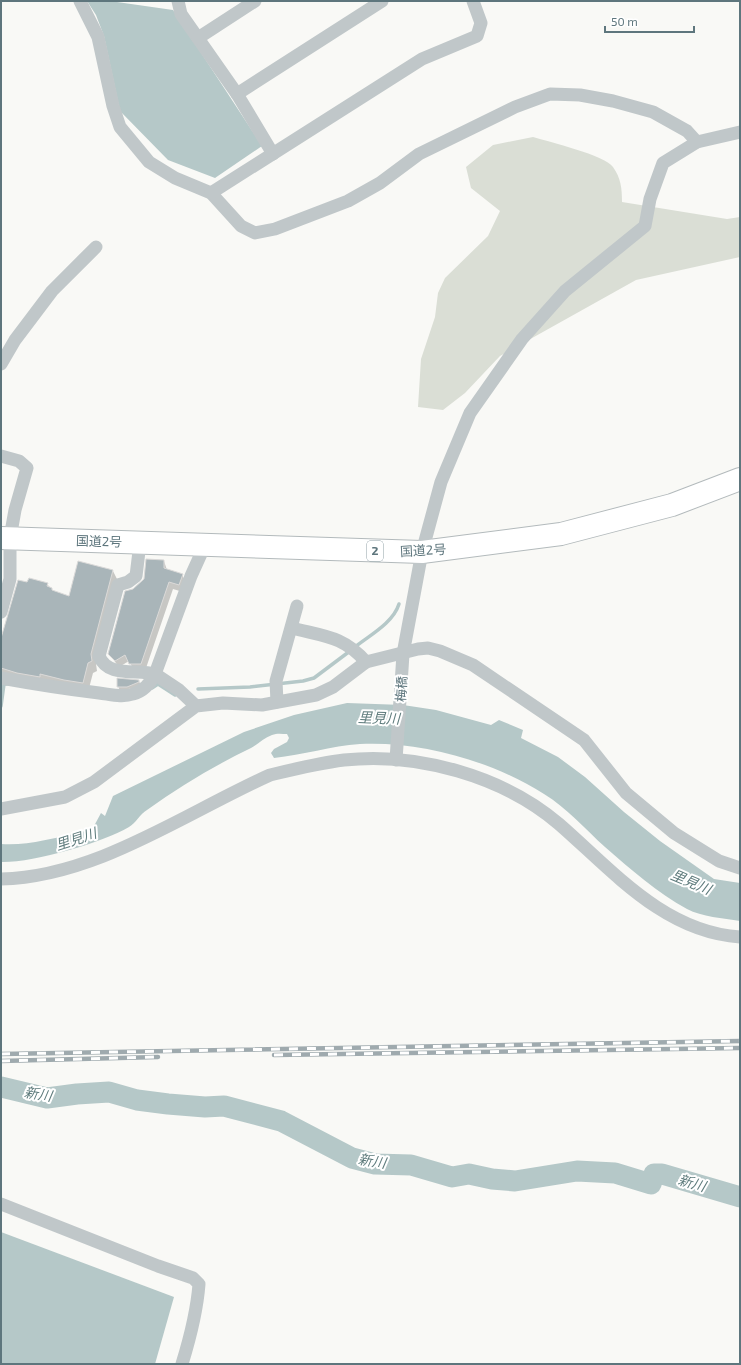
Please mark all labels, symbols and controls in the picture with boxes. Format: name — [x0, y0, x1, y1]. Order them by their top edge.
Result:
scale bar — [605, 8, 694, 34]
text: 50 m — [611, 14, 638, 28]
street label: 国道2号 — [76, 532, 122, 550]
road number: 2 — [367, 541, 383, 561]
street label: 国道2号 — [399, 541, 447, 559]
street label: 梅橋 — [392, 676, 410, 702]
water label: 里見川 — [358, 708, 402, 727]
water label: 里見川 — [53, 823, 100, 853]
water label: 里見川 — [669, 866, 716, 898]
water label: 新川 — [23, 1083, 55, 1104]
water label: 新川 — [357, 1150, 389, 1171]
water label: 新川 — [676, 1170, 710, 1195]

